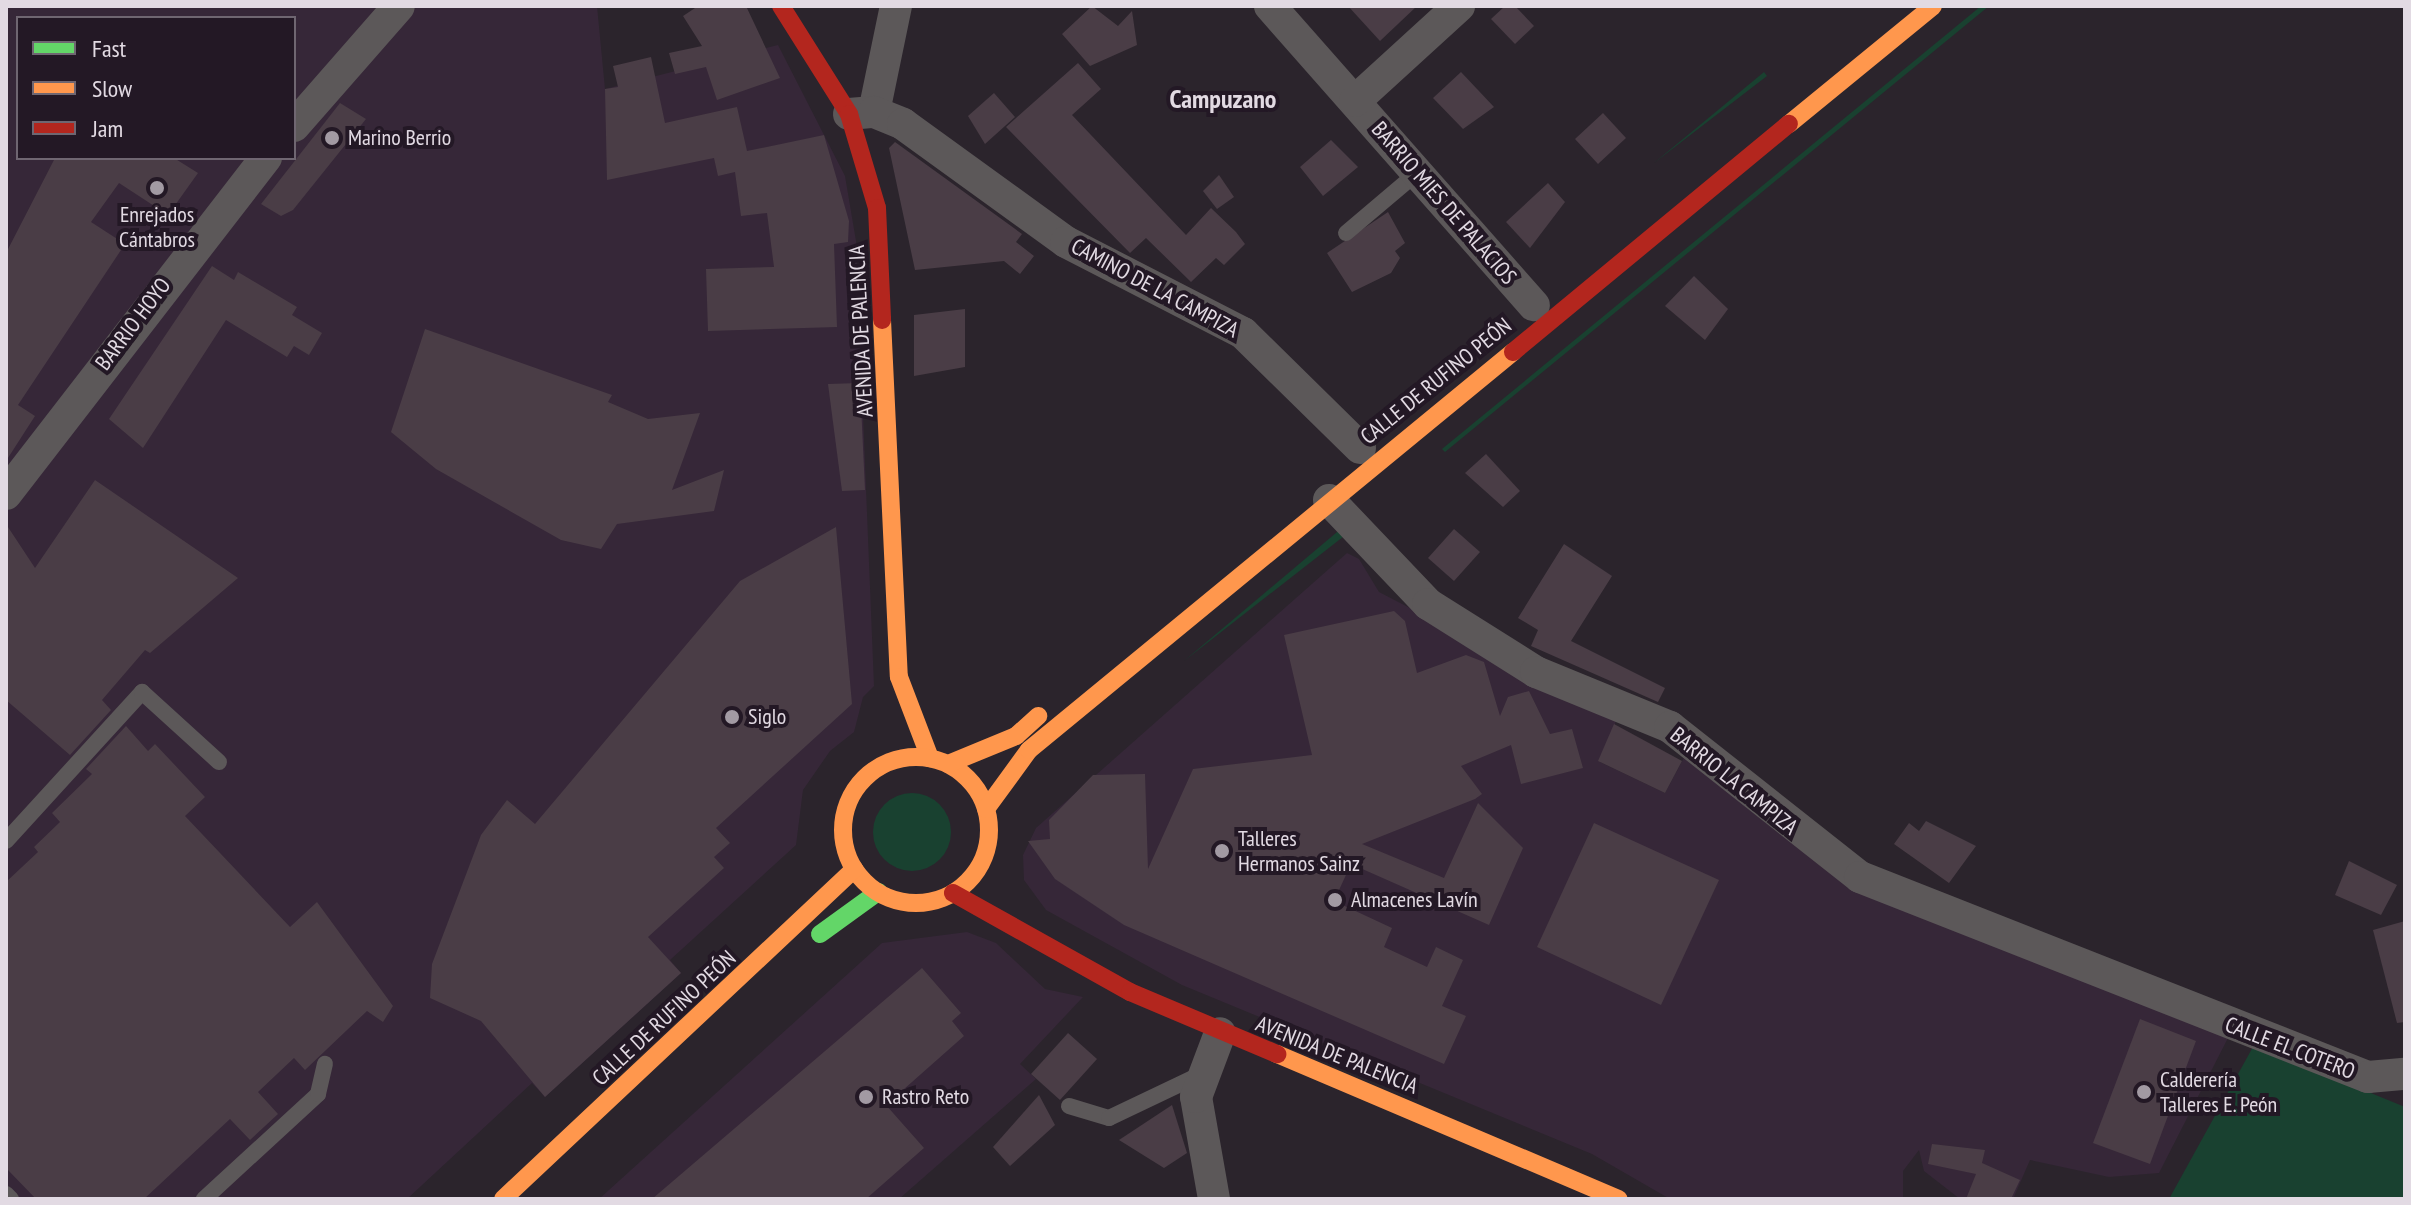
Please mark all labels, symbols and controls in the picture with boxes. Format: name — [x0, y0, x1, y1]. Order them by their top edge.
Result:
legend — [16, 16, 296, 160]
text: Fast — [92, 33, 126, 64]
text: Slow — [92, 73, 132, 104]
district label: Campuzano — [1170, 83, 1276, 115]
text: Jam — [92, 113, 123, 144]
street label: BARRIO MIES DE PALACIOS — [1366, 116, 1522, 290]
place label: Marino Berrio — [348, 125, 451, 151]
marker: Marino Berrio — [323, 129, 341, 147]
marker: Enrejados Cántabros — [148, 179, 166, 197]
place label: Enrejados Cántabros — [119, 201, 195, 252]
street label: CAMINO DE LA CAMPIZA — [1067, 233, 1243, 343]
street label: AVENIDA DE PALENCIA — [843, 244, 879, 418]
street label: BARRIO HOYO — [90, 273, 176, 375]
street label: CALLE DE RUFINO PEÓN — [1355, 312, 1517, 450]
place label: Siglo — [748, 704, 786, 730]
marker: Siglo — [723, 708, 741, 726]
street label: BARRIO LA CAMPIZA — [1665, 721, 1803, 841]
place label: Talleres Hermanos Sainz — [1238, 825, 1360, 876]
marker: Talleres Hermanos Sainz — [1213, 842, 1231, 860]
place label: Almacenes Lavín — [1351, 887, 1478, 913]
marker: Almacenes Lavín — [1326, 891, 1344, 909]
street label: CALLE DE RUFINO PEÓN — [587, 945, 741, 1091]
street label: AVENIDA DE PALENCIA — [1252, 1010, 1422, 1100]
street label: CALLE EL COTERO — [2221, 1011, 2359, 1085]
place label: Calderería Talleres E. Peón — [2160, 1066, 2279, 1118]
marker: Calderería Talleres E. Peón — [2135, 1083, 2153, 1101]
place label: Rastro Reto — [882, 1084, 969, 1110]
marker: Rastro Reto — [857, 1088, 875, 1106]

